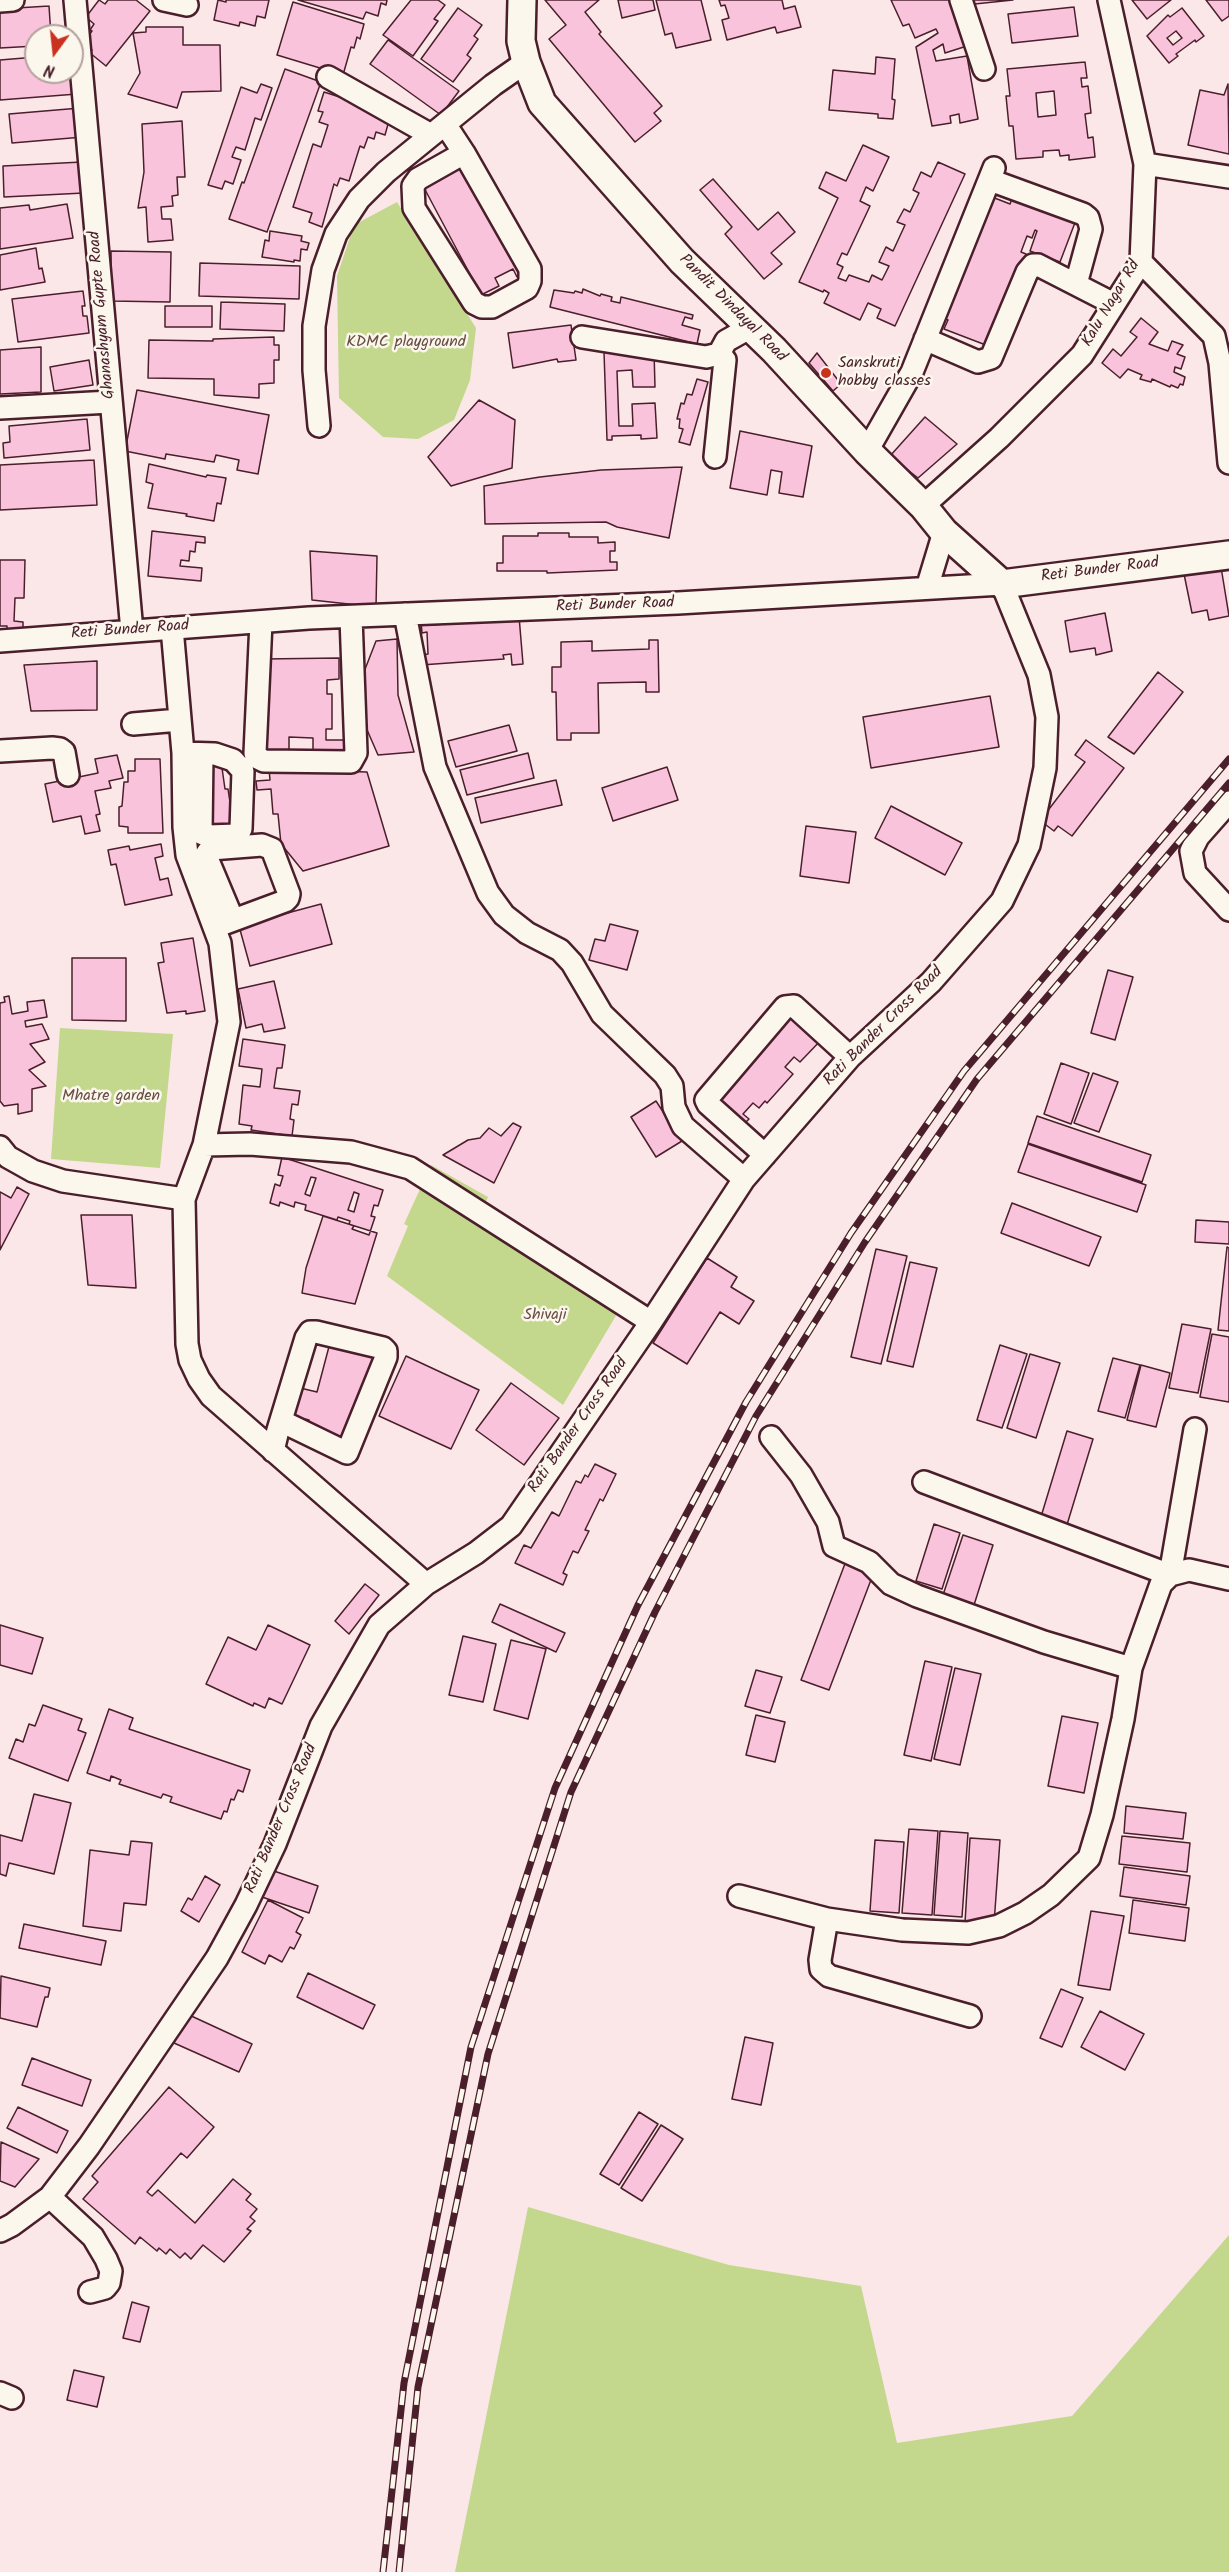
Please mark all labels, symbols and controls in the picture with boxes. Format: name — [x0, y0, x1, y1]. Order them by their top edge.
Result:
north arrow — [24, 24, 84, 84]
text: N — [42, 57, 58, 83]
street label: Ghanashyam Gupte Road — [86, 230, 120, 400]
street label: Pandit Dindayal Road — [674, 251, 790, 367]
street label: Kalu Nagar Rd — [1079, 257, 1145, 351]
park label: KDMC playground — [346, 333, 466, 353]
place label: Sanskruti hobby classes — [838, 354, 931, 392]
marker: Sanskruti hobby classes — [819, 366, 833, 380]
street label: Reti Bunder Road — [1040, 554, 1160, 588]
street label: Reti Bunder Road — [556, 594, 674, 618]
street label: Reti Bunder Road — [70, 617, 190, 645]
street label: Rati Bander Cross Road — [820, 963, 948, 1091]
park label: Mhatre garden — [62, 1087, 160, 1107]
park label: Shivaji — [523, 1306, 567, 1326]
street label: Rati Bander Cross Road — [525, 1355, 633, 1497]
street label: Rati Bander Cross Road — [242, 1741, 322, 1897]

